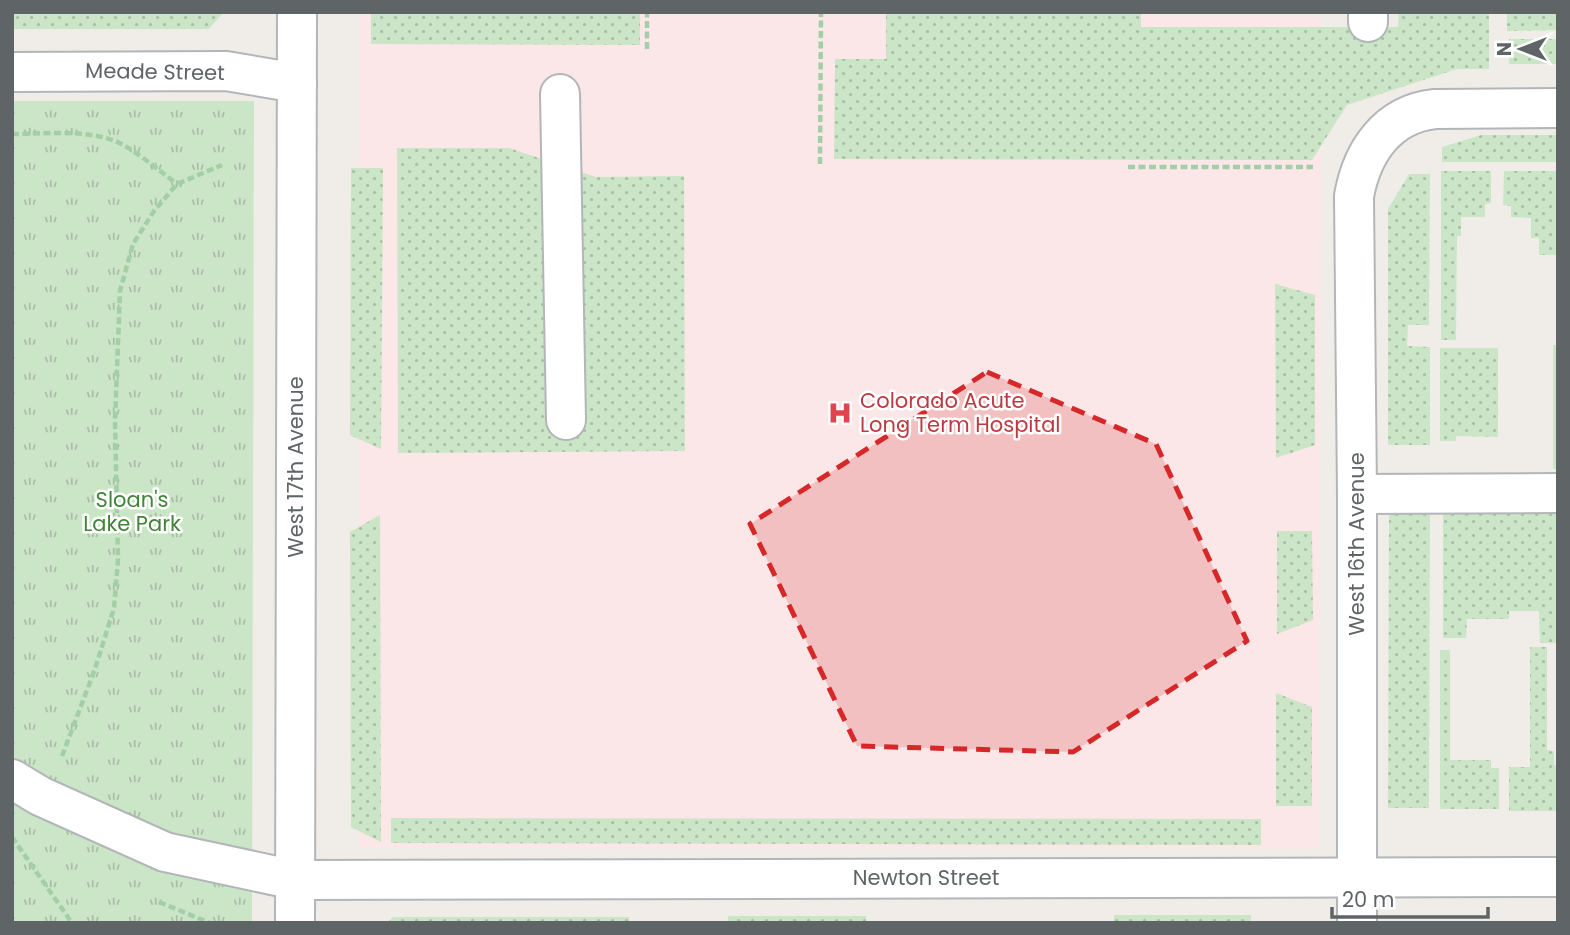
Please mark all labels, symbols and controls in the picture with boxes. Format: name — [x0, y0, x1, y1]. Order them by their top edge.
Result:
north arrow — [1486, 14, 1556, 84]
text: N — [1491, 42, 1518, 56]
street label: Meade Street — [85, 56, 225, 87]
street label: West 17th Avenue — [281, 376, 310, 558]
place label: Colorado Acute Long Term Hospital — [860, 386, 1061, 439]
hospital icon: Colorado Acute Long Term Hospital — [826, 399, 854, 427]
street label: West 16th Avenue — [1342, 452, 1371, 636]
park label: Sloan's Lake Park — [83, 485, 181, 538]
street label: Newton Street — [853, 863, 999, 892]
scale bar — [1332, 876, 1488, 920]
text: 20 m — [1342, 885, 1395, 914]

